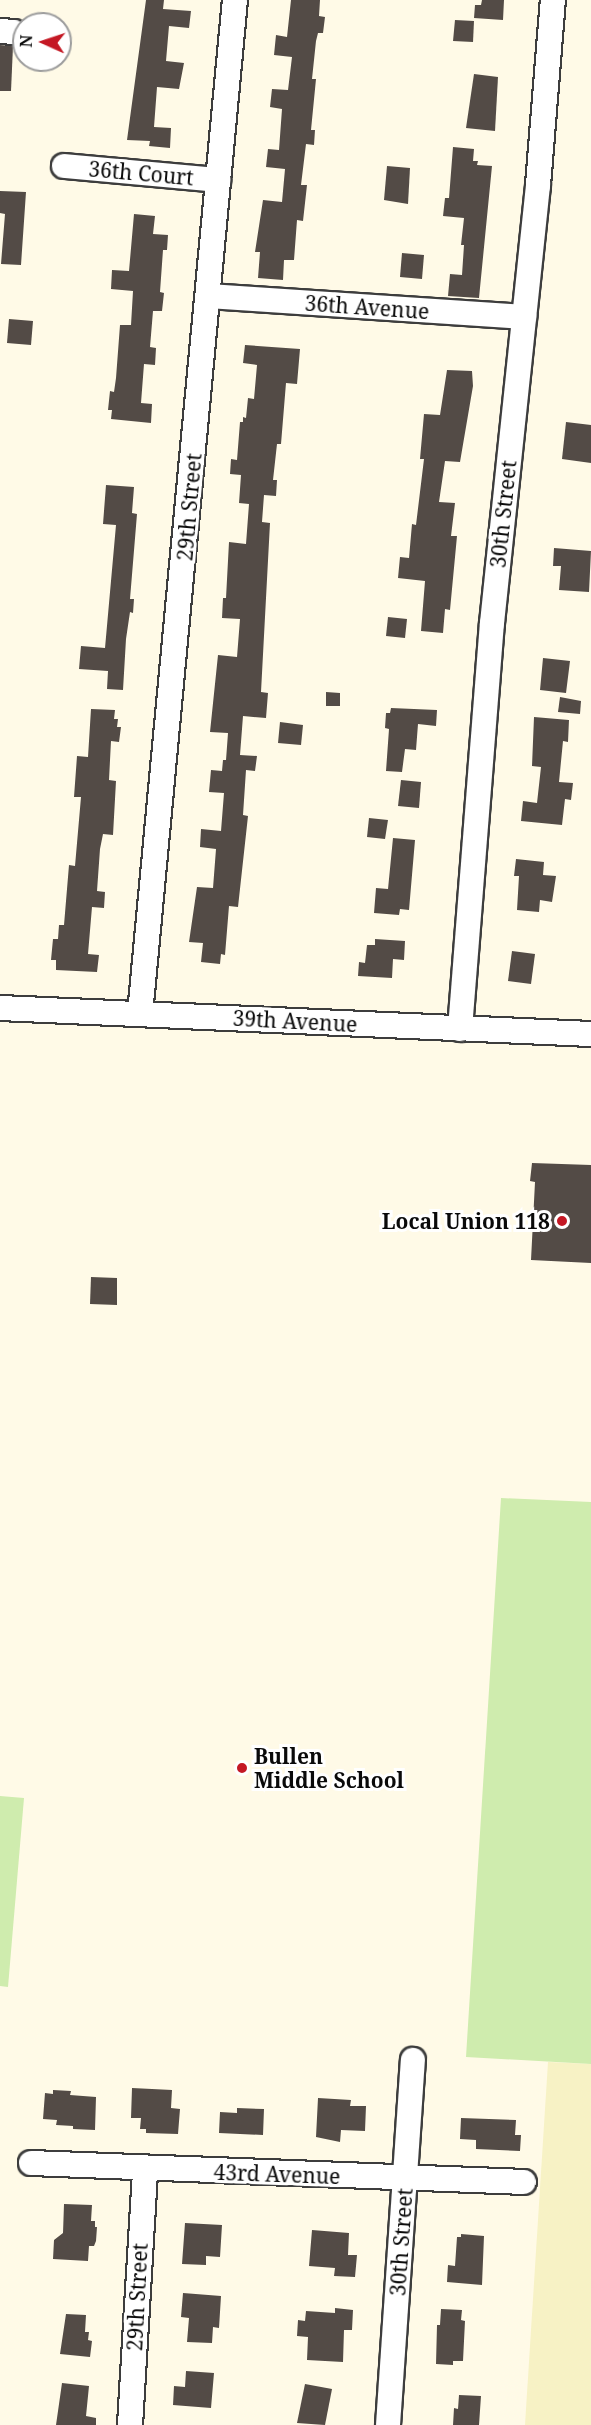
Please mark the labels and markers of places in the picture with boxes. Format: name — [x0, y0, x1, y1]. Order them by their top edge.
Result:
place label: Local Union 118 — [382, 1208, 550, 1234]
marker: Local Union 118 — [555, 1214, 569, 1228]
place label: Bullen Middle School — [254, 1743, 404, 1793]
marker: Bullen Middle School — [235, 1761, 249, 1775]

